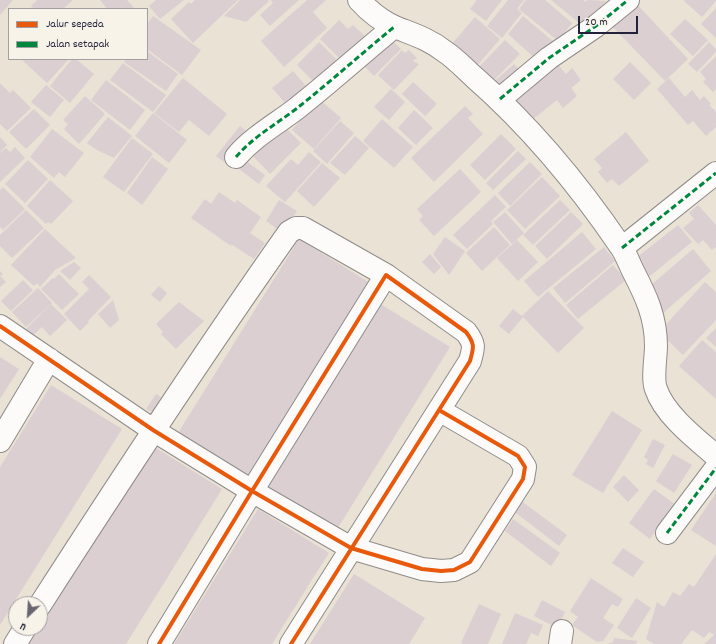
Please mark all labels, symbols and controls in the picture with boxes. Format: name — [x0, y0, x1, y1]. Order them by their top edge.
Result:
legend — [8, 8, 148, 60]
scale bar — [580, 8, 640, 34]
text: 20 m — [585, 14, 608, 31]
text: Jalur sepeda — [46, 16, 104, 33]
text: Jalan setapak — [46, 36, 109, 53]
north arrow — [8, 596, 48, 636]
text: U — [18, 618, 29, 634]

